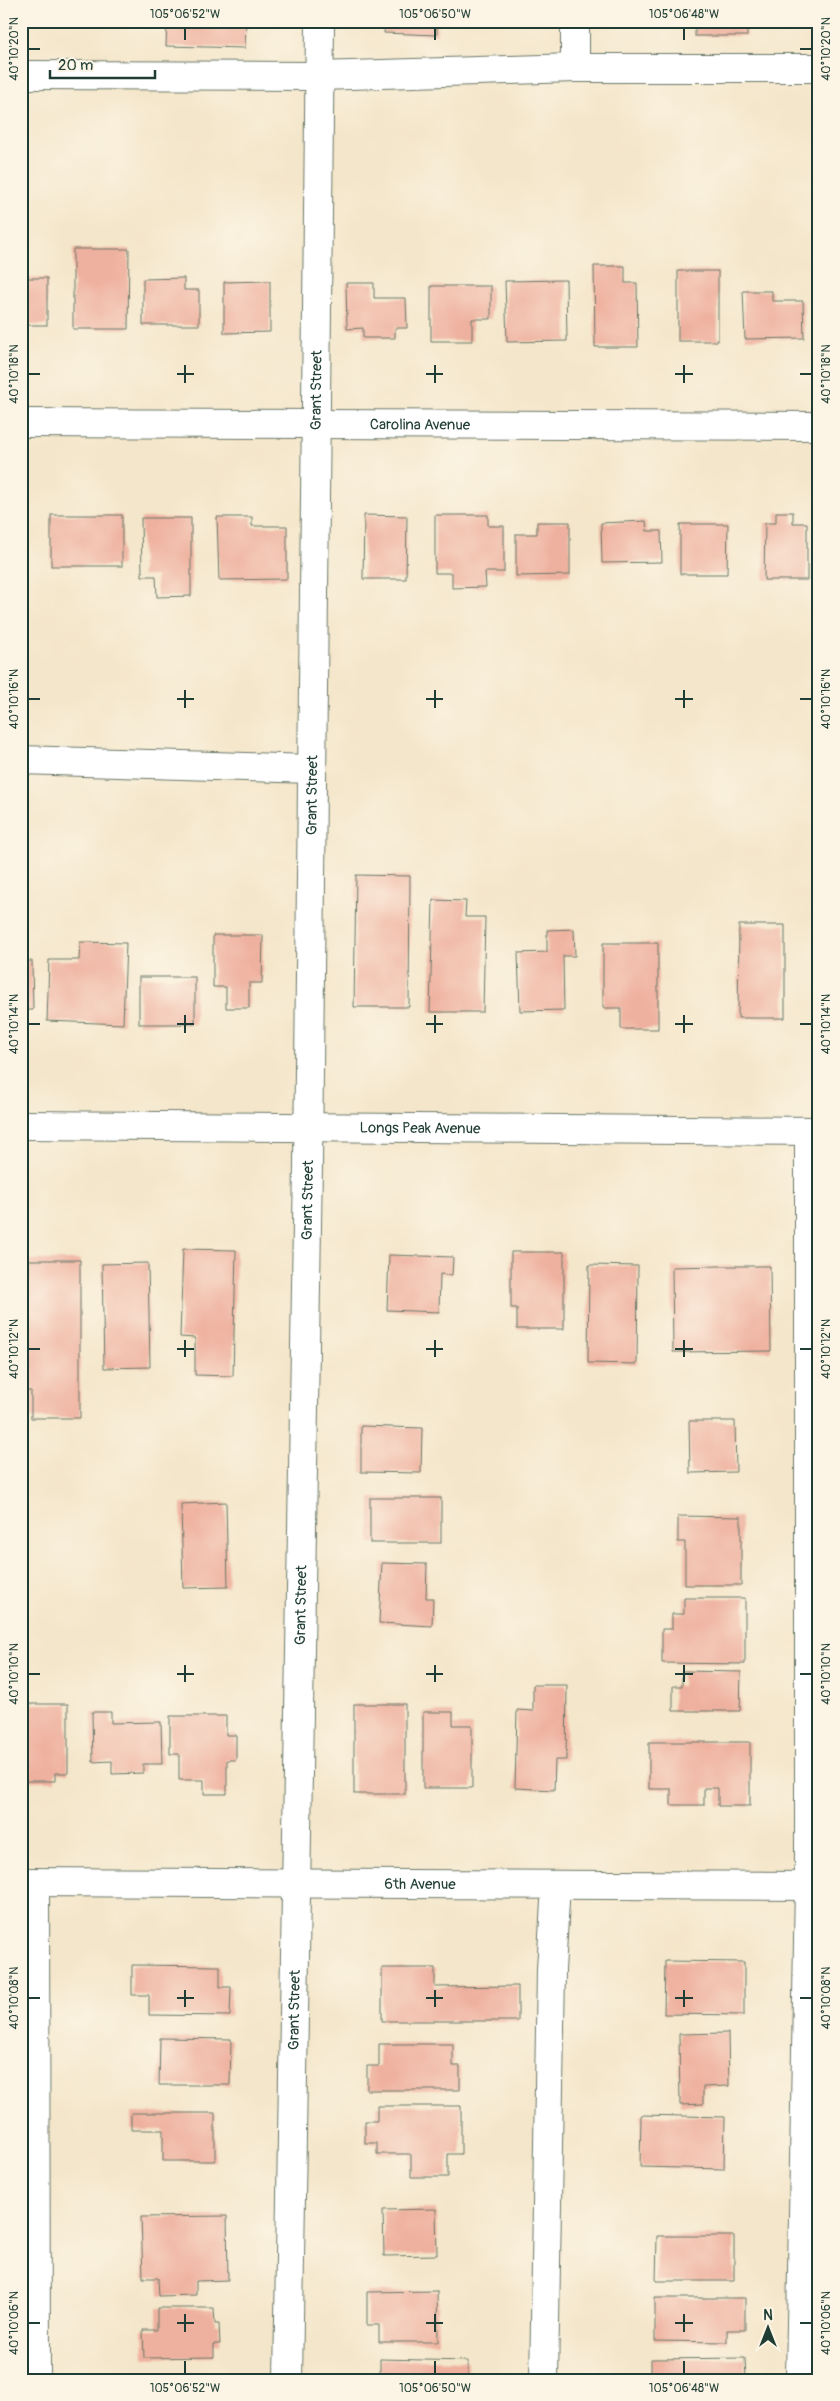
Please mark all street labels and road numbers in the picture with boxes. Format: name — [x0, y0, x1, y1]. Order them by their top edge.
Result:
street label: Grant Street — [306, 349, 326, 430]
street label: Carolina Avenue — [370, 415, 471, 434]
street label: Grant Street — [302, 754, 322, 835]
street label: Longs Peak Avenue — [360, 1118, 481, 1138]
street label: Grant Street — [297, 1159, 318, 1240]
street label: Grant Street — [291, 1564, 311, 1645]
street label: 6th Avenue — [384, 1874, 456, 1894]
street label: Grant Street — [284, 1969, 304, 2050]

